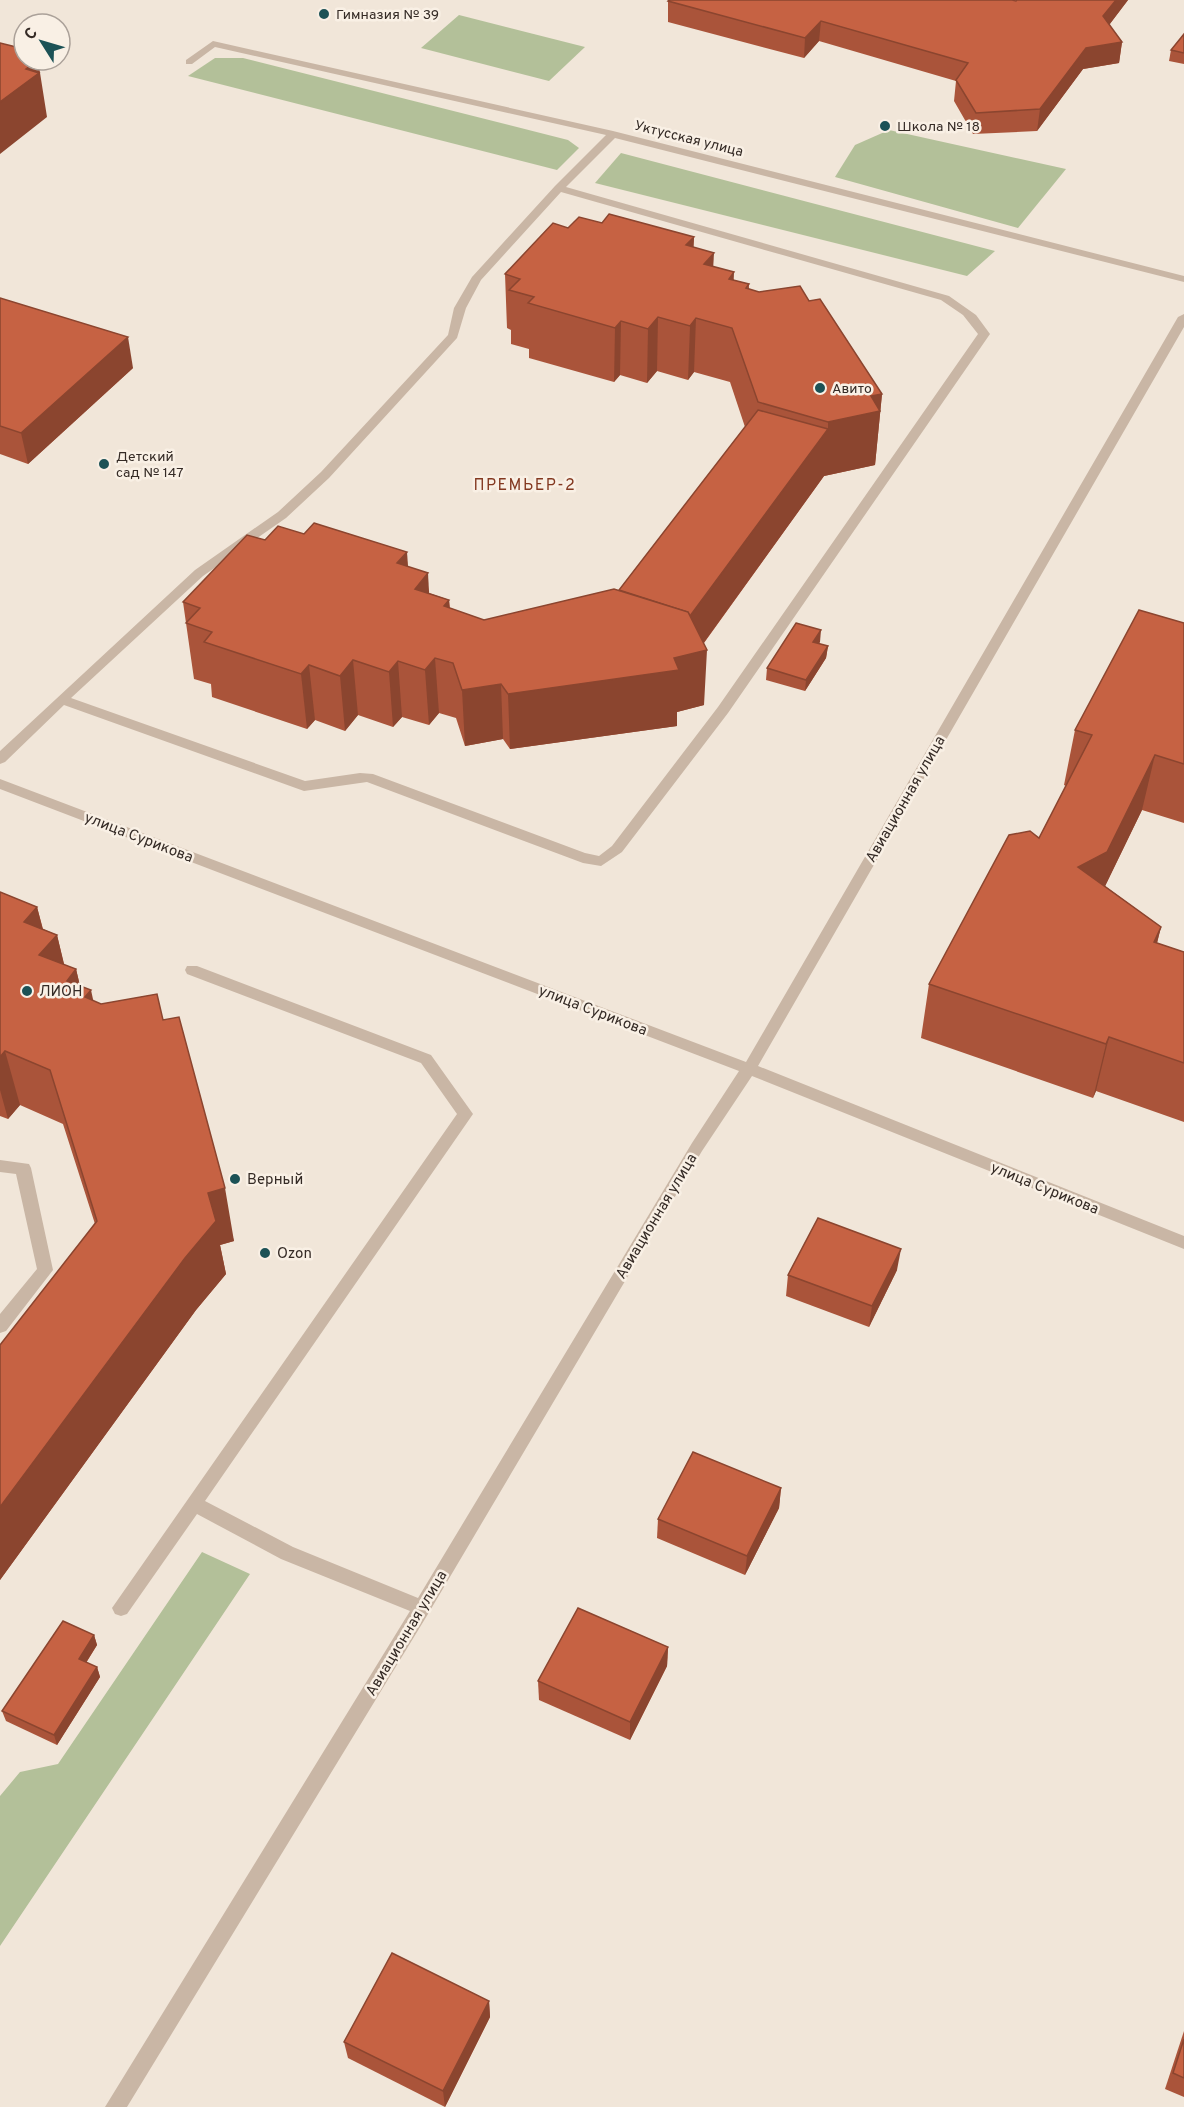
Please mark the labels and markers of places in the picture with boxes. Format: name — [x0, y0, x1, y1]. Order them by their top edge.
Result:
marker: Гимназия № 39 — [317, 7, 331, 21]
place label: Гимназия № 39 — [336, 7, 439, 24]
marker: Школа № 18 — [878, 119, 892, 133]
place label: Школа № 18 — [897, 119, 980, 136]
marker: Авито — [813, 381, 827, 395]
place label: Авито — [832, 381, 872, 398]
place label: Детский сад № 147 — [116, 449, 184, 482]
marker: Детский сад № 147 — [97, 457, 111, 471]
place label: ЛИОН — [39, 983, 83, 1002]
marker: ЛИОН — [20, 984, 34, 998]
place label: Верный — [247, 1171, 303, 1190]
marker: Верный — [228, 1172, 242, 1186]
place label: Ozon — [277, 1245, 312, 1264]
marker: Ozon — [258, 1246, 272, 1260]

